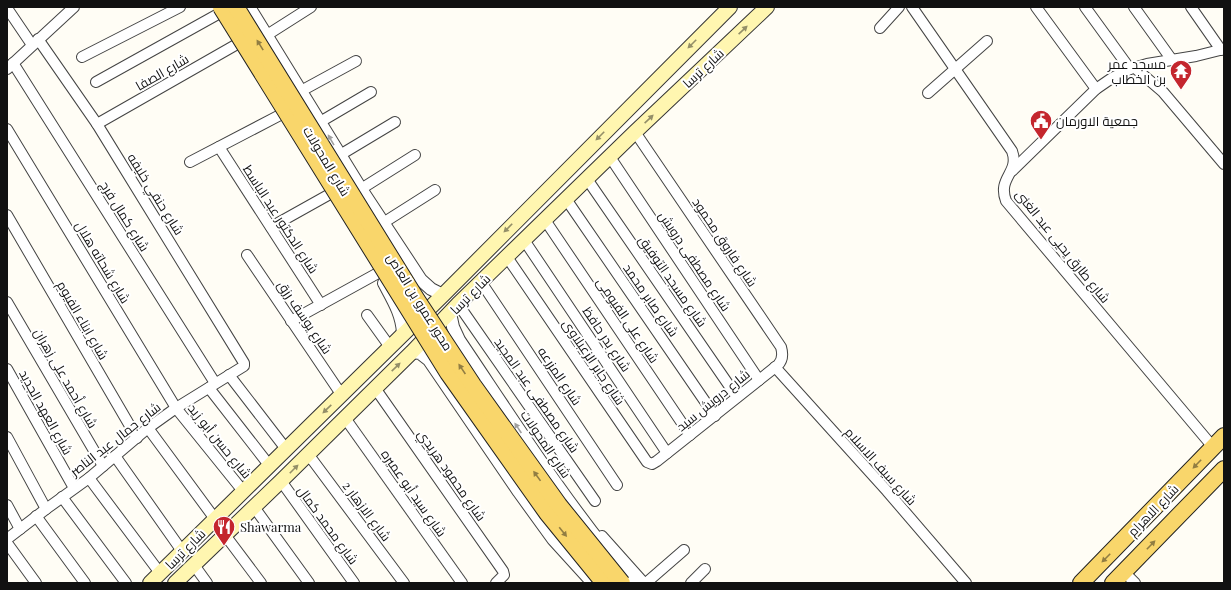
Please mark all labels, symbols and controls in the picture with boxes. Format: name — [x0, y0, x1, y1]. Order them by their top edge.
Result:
one-way arrow — [738, 25, 748, 35]
one-way arrow — [687, 39, 697, 49]
one-way arrow — [256, 40, 264, 50]
street label: شارع ترسا — [678, 44, 728, 92]
street label: شارع الصفا — [132, 50, 192, 94]
place label: مسجد عمر بن الخطاب — [1107, 55, 1166, 87]
temple icon: مسجد عمر بن الخطاب — [1168, 58, 1194, 91]
public building icon: جمعية الاورمان — [1028, 108, 1054, 141]
place label: جمعية الاورمان — [1056, 112, 1138, 129]
one-way arrow — [643, 115, 654, 124]
street label: شارع المحولات — [299, 123, 355, 199]
one-way arrow — [595, 131, 605, 141]
one-way arrow — [328, 134, 335, 146]
street label: شارع حنفي خليفه — [122, 150, 188, 239]
street label: شارع الدكتور عبد الباسط — [239, 161, 323, 277]
street label: شارع كمال فرج — [96, 177, 154, 255]
street label: شارع طارق يحيى عبد الغنى — [1012, 185, 1114, 307]
street label: شارع فاروق محمود — [688, 194, 762, 290]
street label: شارع مصطفى درويش — [655, 207, 735, 315]
street label: شارع شحاته هلال — [71, 218, 135, 306]
one-way arrow — [503, 223, 513, 233]
street label: شارع مسجد التوفيق — [635, 232, 711, 330]
street label: محور عمرو بن العاص — [384, 250, 457, 354]
street label: شارع صابر محمد — [619, 260, 683, 340]
street label: شارع ترسا — [446, 270, 494, 318]
street label: شارع على الفيومى — [593, 274, 663, 366]
street label: شارع ابناء الفيوم — [52, 277, 113, 363]
street label: شارع يوسف رزق — [274, 277, 336, 357]
street label: شارع بدر حافظ — [579, 303, 635, 375]
street label: شارع جابر الزعبلاوى — [559, 316, 629, 408]
street label: شارع أحمد على زهران — [30, 325, 102, 431]
street label: شارع مصطفى عبد المجيد — [490, 334, 584, 456]
street label: شارع المزرعه — [534, 343, 586, 409]
one-way arrow — [391, 363, 401, 372]
one-way arrow — [458, 364, 466, 374]
street label: شارع درويش سيد — [672, 365, 754, 435]
street label: شارع العهد الجديد — [15, 366, 77, 458]
street label: شارع جمال عبد الناصر — [65, 398, 164, 481]
street label: شارع حسن أبو زيد — [184, 400, 256, 482]
one-way arrow — [322, 404, 332, 413]
street label: شارع المحولات — [517, 407, 575, 481]
one-way arrow — [514, 423, 522, 433]
street label: شارع سيف الاسلام — [840, 423, 921, 510]
street label: شارع محمود هريدي — [412, 426, 490, 525]
street label: شارع سيد أبو عميره — [377, 446, 451, 540]
one-way arrow — [1192, 459, 1202, 469]
one-way arrow — [289, 464, 298, 474]
one-way arrow — [533, 470, 541, 481]
street label: شارع الازهار 2 — [339, 477, 395, 545]
street label: شارع الاهرام — [1124, 480, 1183, 541]
street label: شارع محمد كمال — [293, 482, 363, 568]
restaurant icon: Shawarma — [211, 514, 237, 547]
place label: Shawarma — [240, 518, 302, 535]
street label: شارع ترسا — [161, 525, 209, 573]
one-way arrow — [558, 527, 567, 538]
one-way arrow — [1146, 540, 1155, 550]
one-way arrow — [1101, 553, 1111, 563]

